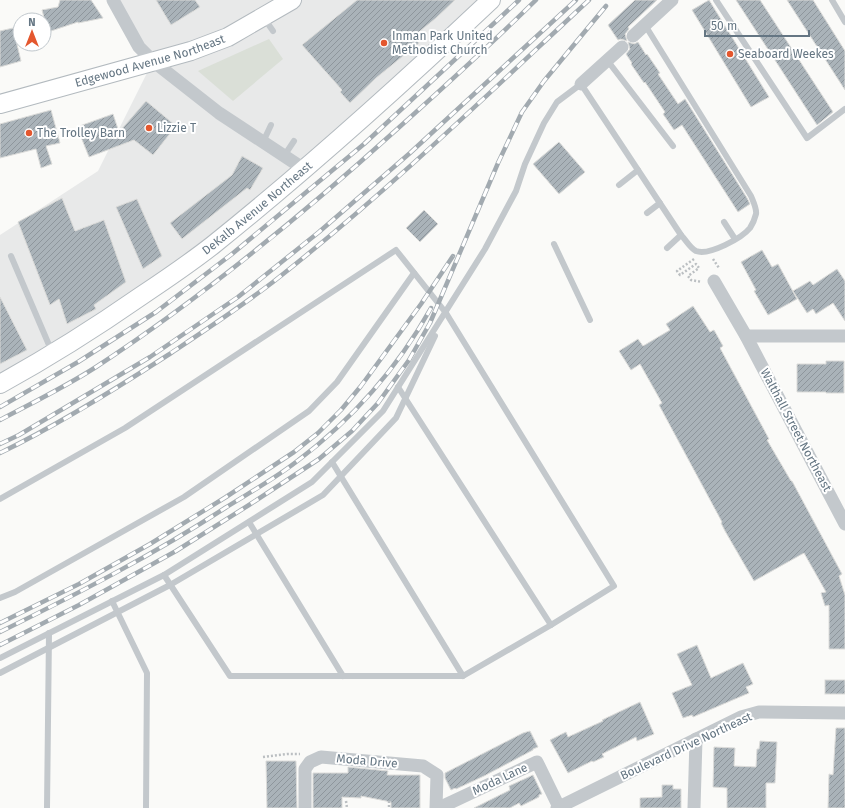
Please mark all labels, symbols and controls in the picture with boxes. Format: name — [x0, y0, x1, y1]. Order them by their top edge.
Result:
north arrow — [12, 12, 52, 52]
scale bar — [705, 12, 809, 38]
text: N — [28, 16, 36, 29]
text: 50 m — [711, 19, 737, 33]
place label: Inman Park United Methodist Church — [392, 29, 493, 57]
street label: Edgewood Avenue Northeast — [73, 32, 228, 90]
marker: Inman Park United Methodist Church — [379, 38, 389, 48]
place label: Seaboard Weekes — [738, 47, 834, 61]
marker: Seaboard Weekes — [725, 49, 735, 59]
place label: Lizzie T — [157, 121, 197, 135]
marker: Lizzie T — [144, 123, 154, 133]
place label: The Trolley Barn — [37, 126, 125, 140]
marker: The Trolley Barn — [24, 128, 34, 138]
street label: DeKalb Avenue Northeast — [199, 158, 315, 258]
street label: Walthall Street Northeast — [758, 366, 835, 494]
street label: Boulevard Drive Northeast — [618, 709, 755, 783]
street label: Moda Drive — [336, 751, 398, 771]
street label: Moda Lane — [470, 760, 530, 798]

